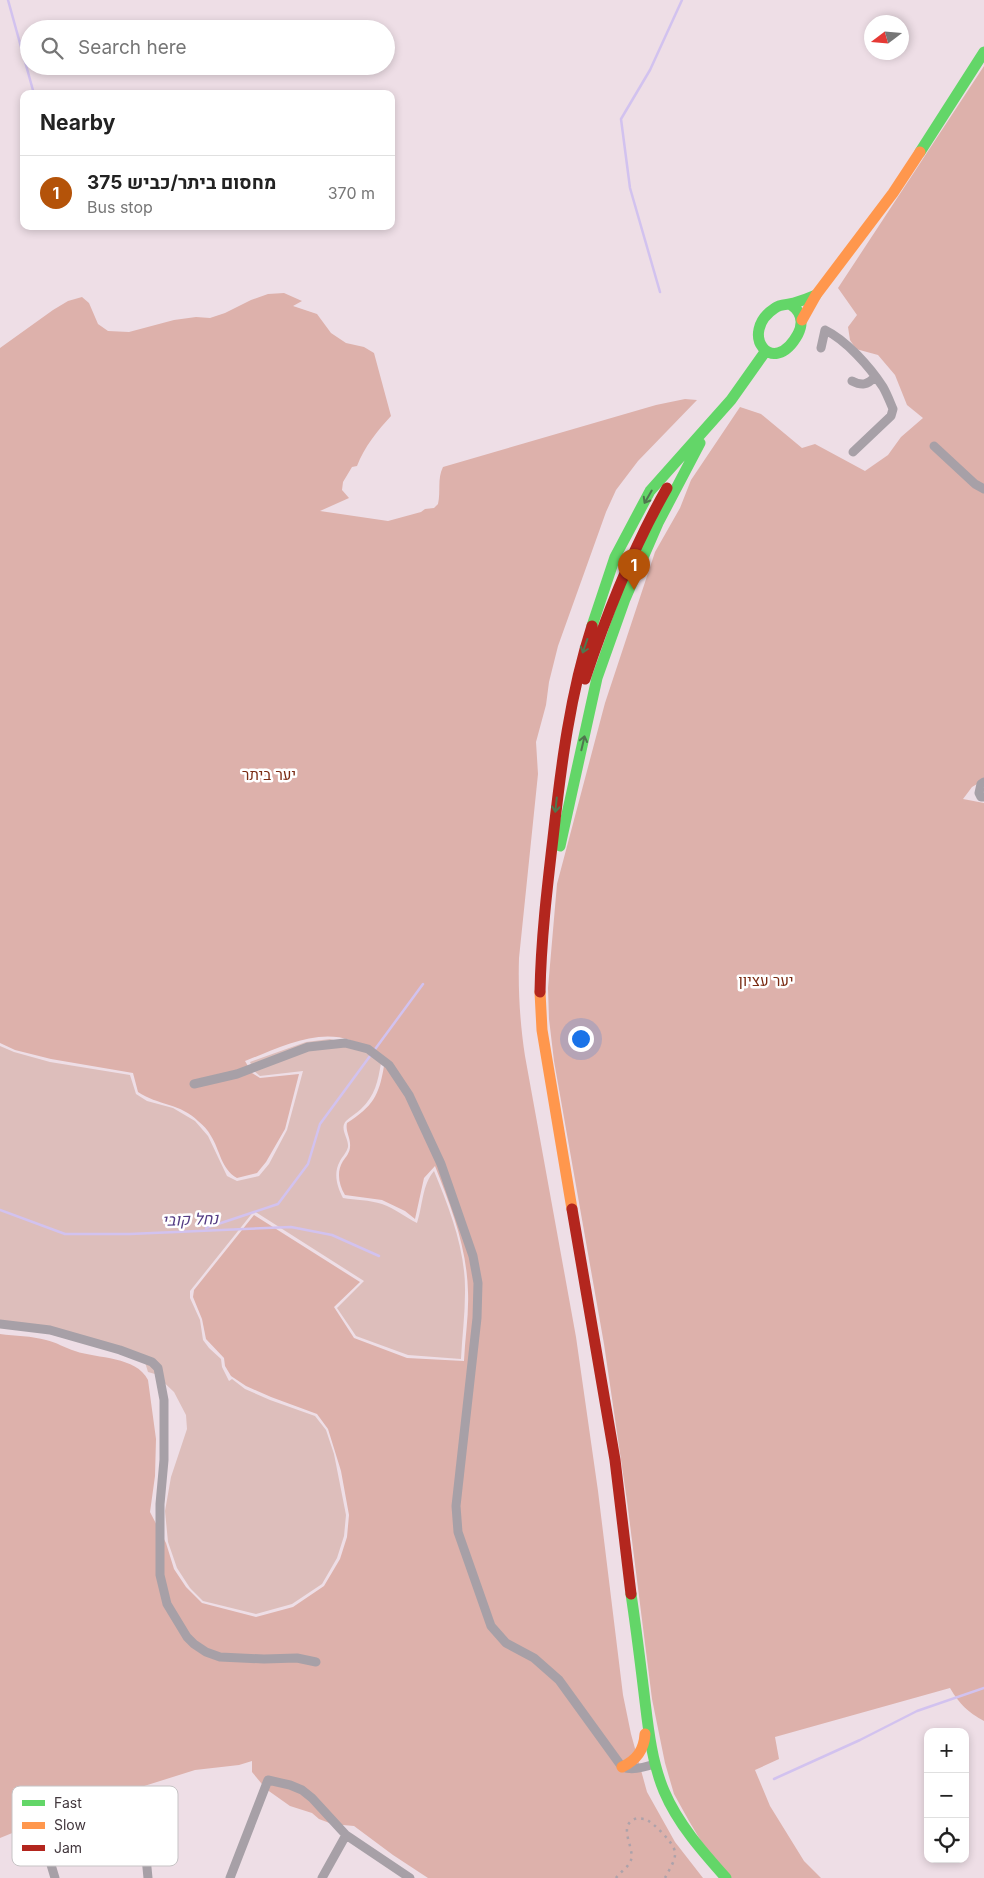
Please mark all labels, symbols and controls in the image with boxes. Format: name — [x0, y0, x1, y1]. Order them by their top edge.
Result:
north arrow — [864, 15, 909, 60]
search box — [20, 20, 395, 75]
icon: search — [38, 34, 66, 62]
text: Search here — [78, 36, 187, 59]
text: Nearby — [40, 110, 115, 135]
text: מחסום ביתר/כביש 375 — [87, 171, 276, 194]
text: 1 — [53, 183, 59, 203]
text: 370 m — [328, 183, 375, 203]
text: Bus stop — [87, 197, 153, 217]
one-way arrow — [643, 489, 653, 504]
pin: 1 — [618, 549, 650, 590]
one-way arrow — [580, 638, 589, 653]
one-way arrow — [579, 735, 588, 751]
park label: יער ביתר — [242, 765, 296, 784]
one-way arrow — [551, 797, 561, 813]
park label: יער עציון — [739, 971, 793, 990]
your location — [568, 1026, 594, 1052]
water label: נחל קובי — [162, 1208, 220, 1230]
map controls — [924, 1728, 969, 1863]
button: + — [924, 1728, 969, 1773]
button: − — [924, 1773, 969, 1818]
legend — [12, 1786, 178, 1866]
text: Fast — [54, 1794, 82, 1811]
text: Slow — [54, 1816, 86, 1833]
button: locate — [924, 1818, 969, 1863]
text: Jam — [54, 1839, 82, 1856]

